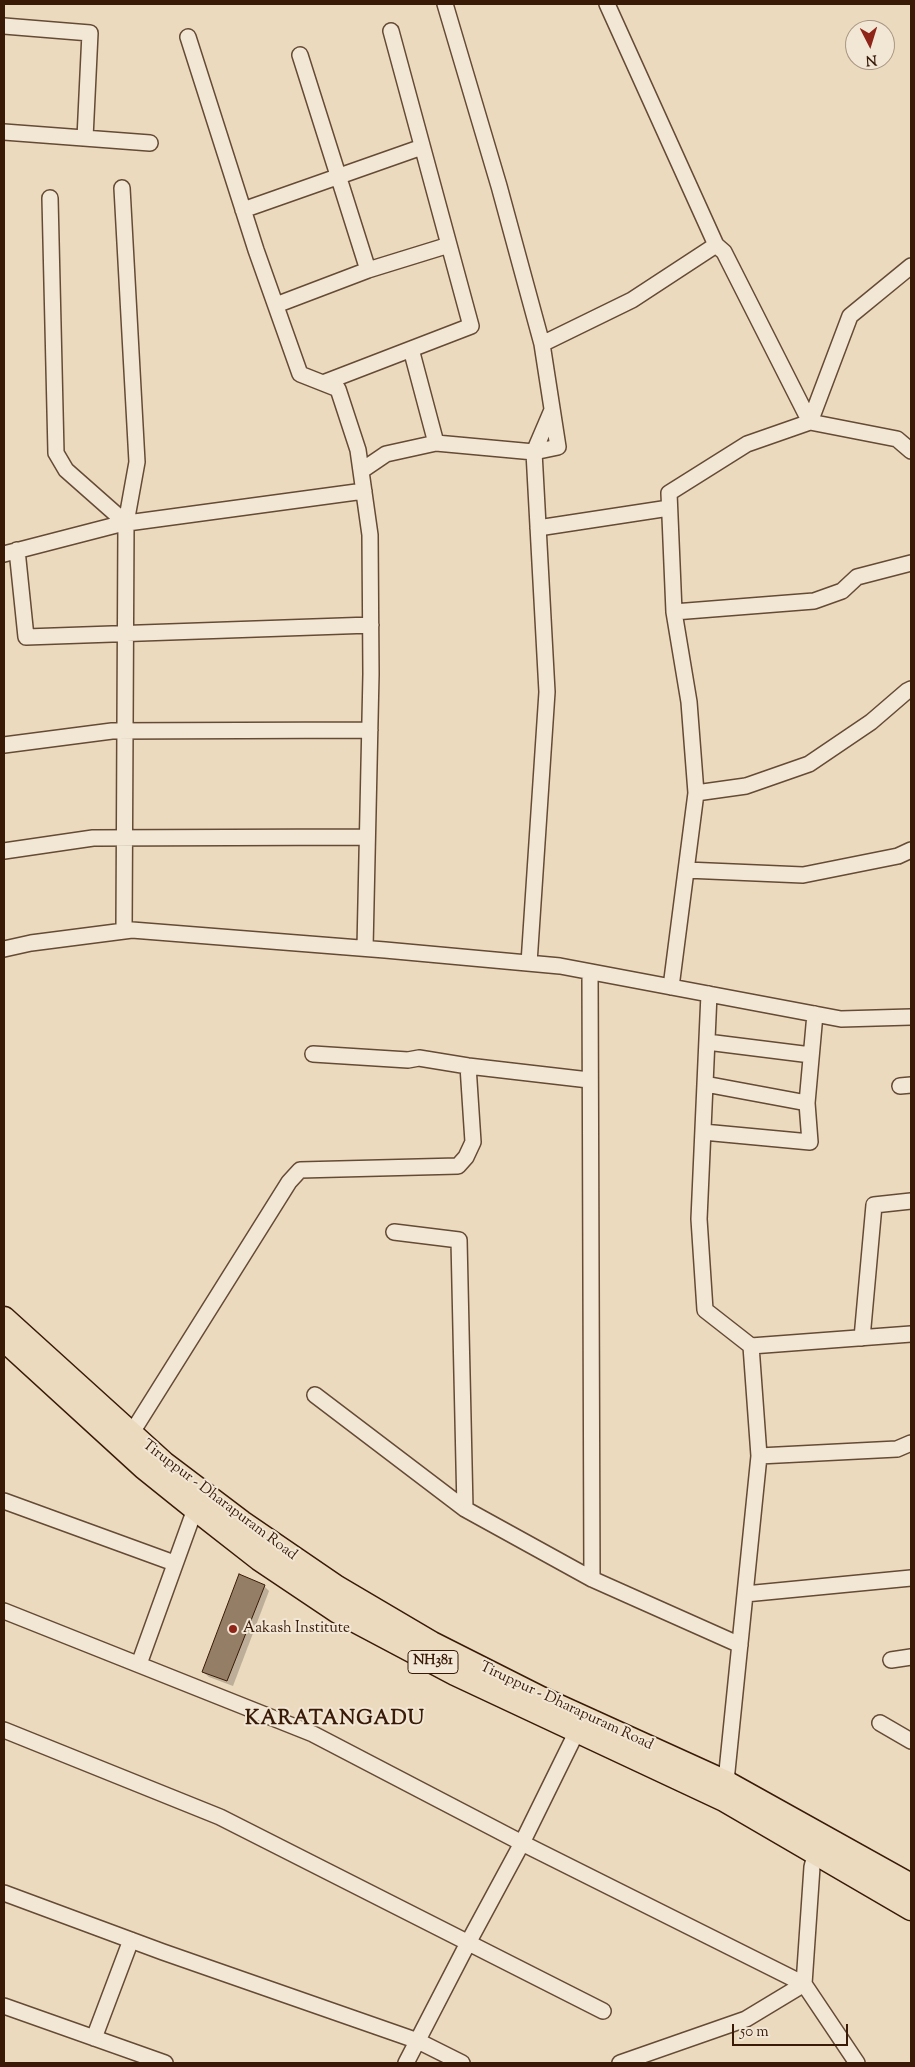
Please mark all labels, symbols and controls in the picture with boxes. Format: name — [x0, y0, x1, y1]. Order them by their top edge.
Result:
north arrow — [845, 20, 895, 70]
text: N — [865, 48, 878, 69]
street label: Tiruppur - Dharapuram Road — [138, 1437, 300, 1565]
place label: Aakash Institute — [243, 1620, 350, 1638]
marker: Aakash Institute — [227, 1623, 239, 1635]
road number: NH381 — [408, 1650, 458, 1674]
street label: Tiruppur - Dharapuram Road — [476, 1659, 656, 1755]
district label: KARATANGADU — [244, 1709, 426, 1733]
scale bar — [735, 2014, 851, 2046]
text: 50 m — [740, 2022, 769, 2043]

